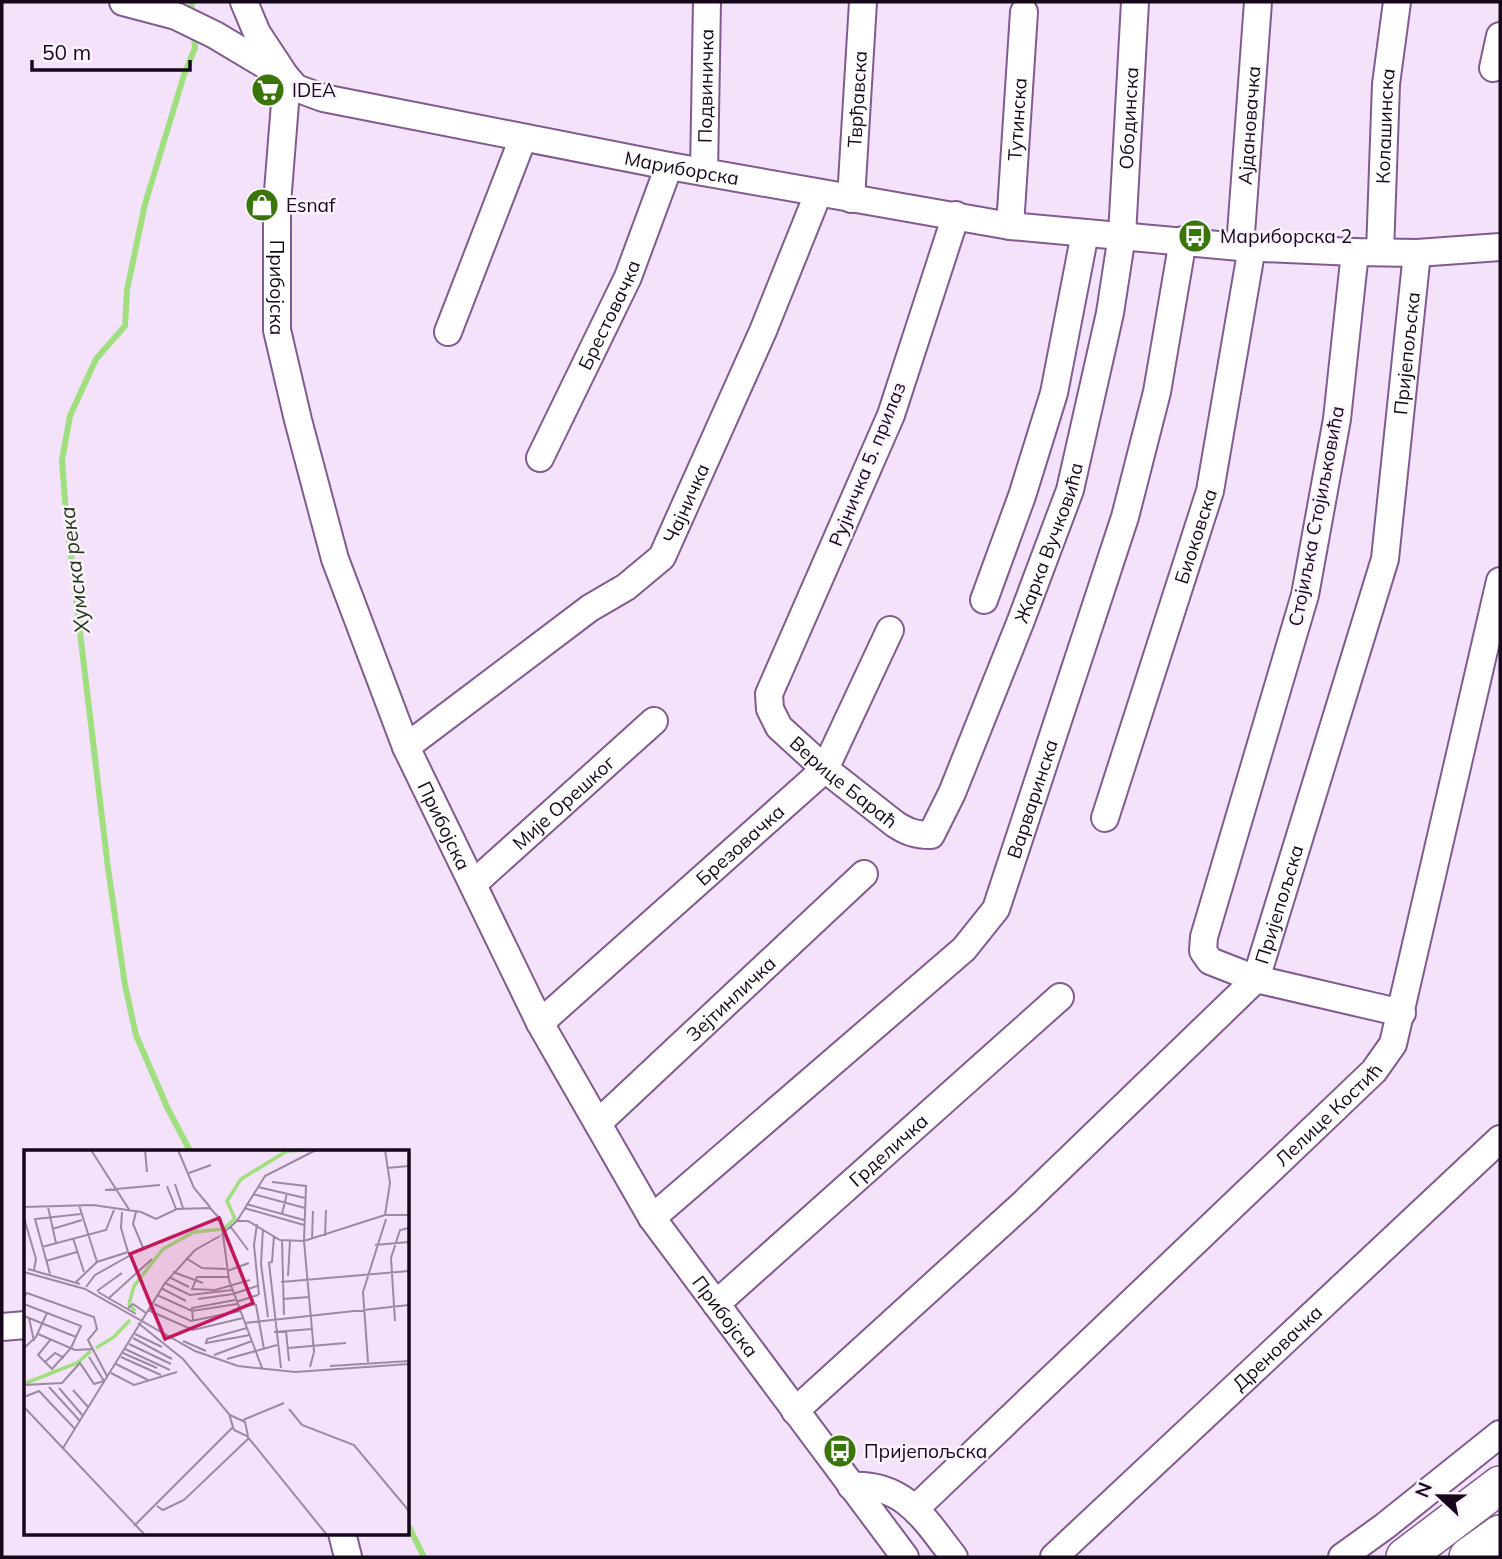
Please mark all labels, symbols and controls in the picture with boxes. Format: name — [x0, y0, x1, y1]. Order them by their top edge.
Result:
scale bar — [32, 28, 189, 72]
street label: Подвиничка — [693, 29, 719, 143]
text: 50 m — [42, 39, 91, 65]
street label: Тврђавска — [842, 50, 872, 148]
street label: Ајдановачка — [1233, 65, 1265, 186]
street label: Ободинска — [1114, 66, 1143, 170]
street label: Колашинска — [1370, 67, 1400, 184]
supermarket icon: IDEA — [249, 71, 287, 109]
street label: Тутинска — [1002, 77, 1032, 162]
place label: IDEA — [292, 78, 336, 102]
street label: Мариборска — [623, 146, 741, 190]
shop icon: Esnaf — [243, 186, 281, 224]
place label: Esnaf — [286, 193, 336, 217]
bus stop icon: Мариборска 2 — [1176, 217, 1214, 255]
place label: Мариборска 2 — [1220, 224, 1352, 248]
street label: Прибојска — [265, 240, 289, 335]
street label: Брестовачка — [573, 257, 645, 374]
street label: Пријепољска — [1388, 291, 1425, 416]
street label: Рујничка 5. прилаз — [823, 378, 911, 550]
street label: Стојиљка Стојиљковића — [1283, 404, 1349, 628]
street label: Чајничка — [658, 460, 714, 547]
street label: Жарка Вучковића — [1009, 460, 1088, 626]
street label: Биоковска — [1169, 486, 1222, 587]
water label: Хумска река — [53, 505, 95, 636]
street label: Верице Бараћ — [785, 731, 902, 833]
street label: Варваринска — [1001, 736, 1063, 862]
street label: Мије Орешког — [507, 750, 620, 855]
street label: Прибојска — [412, 777, 476, 874]
street label: Брезовачка — [691, 799, 789, 890]
street label: Пријепољска — [1249, 842, 1309, 967]
street label: Зејтинличка — [681, 951, 781, 1046]
street label: Лелице Костић — [1270, 1059, 1388, 1171]
street label: Грделичка — [844, 1109, 933, 1192]
inset map — [24, 1150, 410, 1534]
street label: Прибојска — [687, 1271, 764, 1362]
street label: Дреновачка — [1227, 1300, 1327, 1396]
bus stop icon: Пријепољска — [821, 1432, 859, 1470]
place label: Пријепољска — [864, 1439, 987, 1463]
north arrow — [1404, 1461, 1474, 1531]
text: N — [1409, 1478, 1437, 1501]

